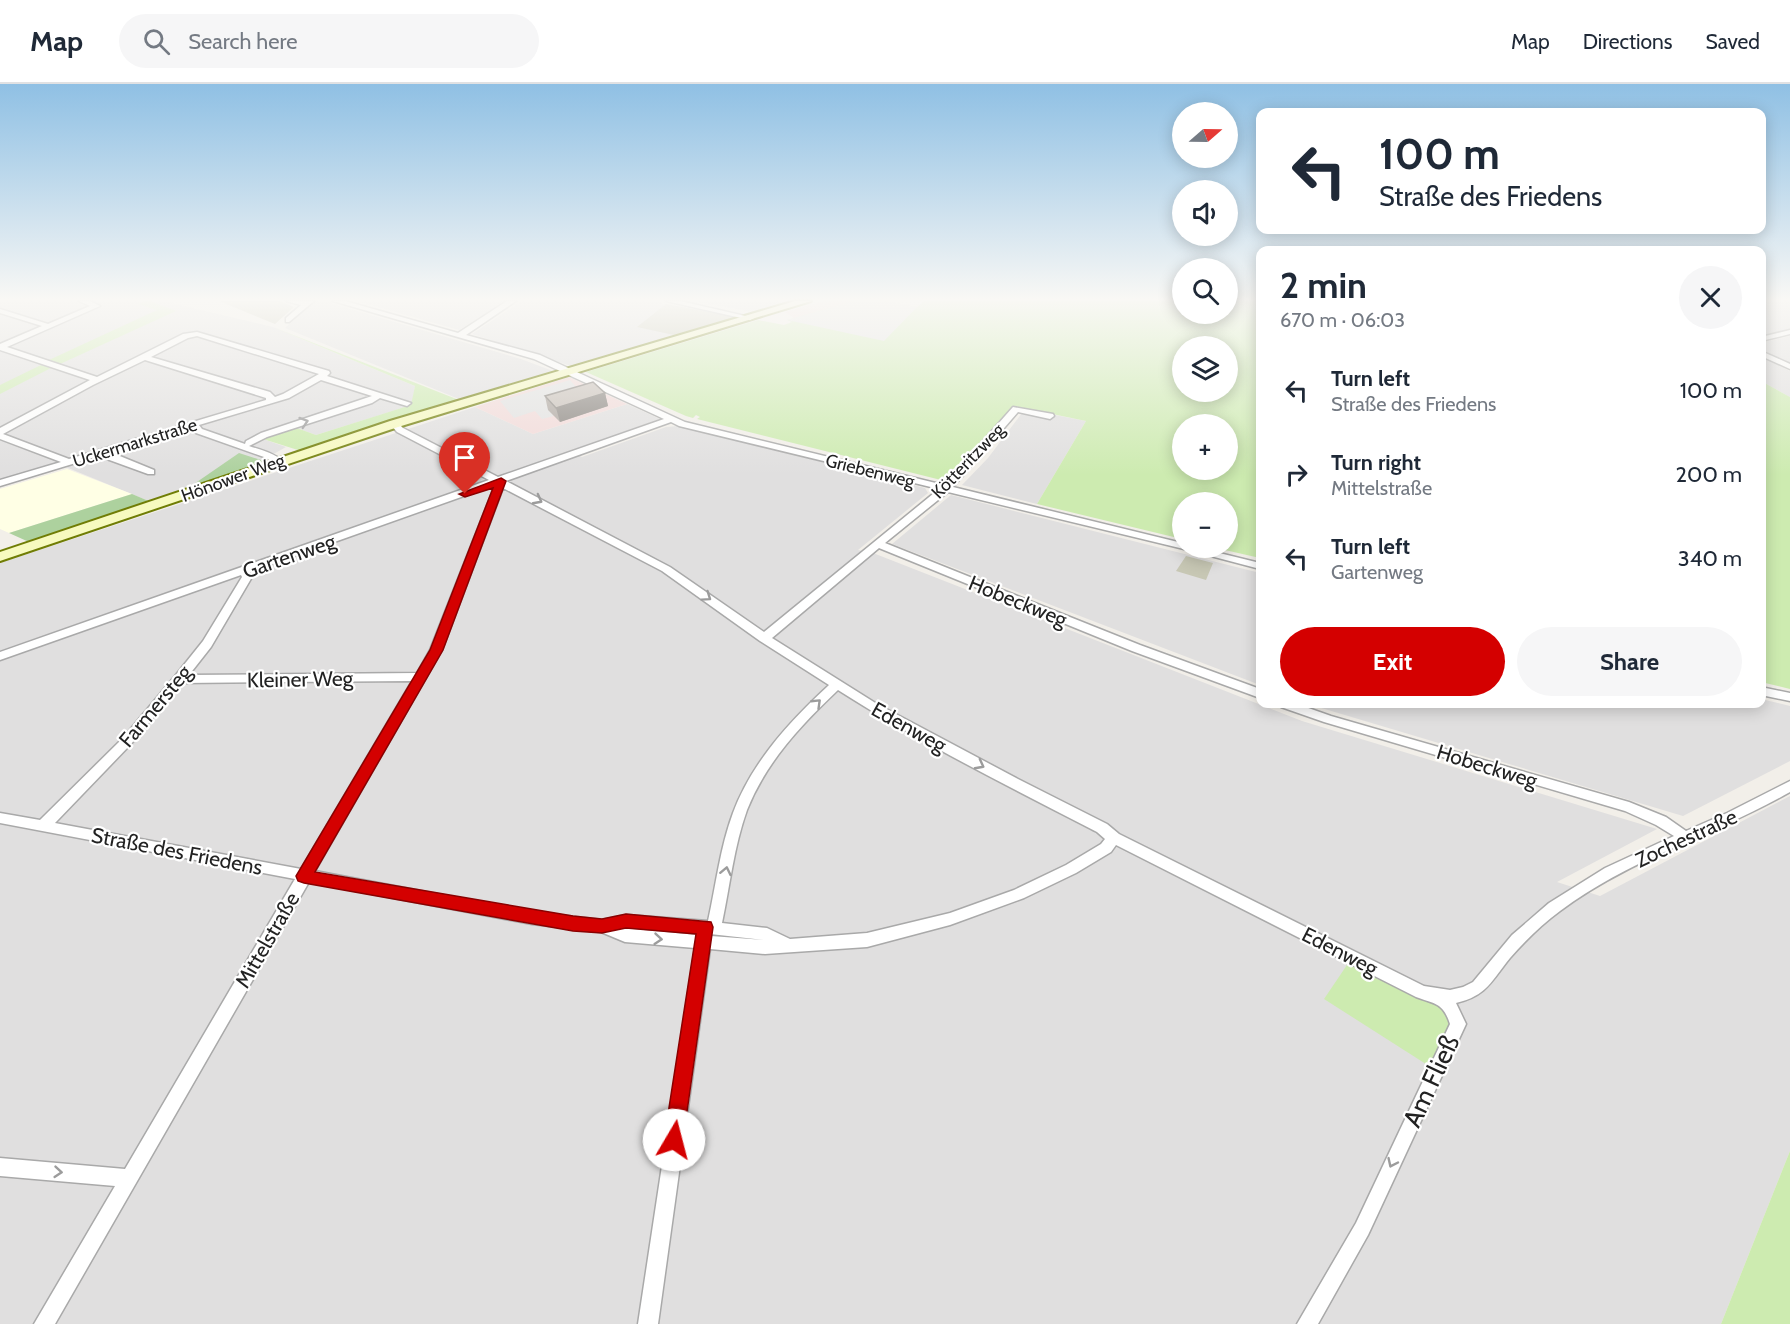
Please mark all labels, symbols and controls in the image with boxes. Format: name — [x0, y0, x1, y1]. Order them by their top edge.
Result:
search box — [119, 14, 539, 68]
text: Map — [30, 24, 83, 58]
icon: search — [140, 25, 173, 58]
text: Search here — [188, 28, 297, 55]
text: Map — [1511, 29, 1550, 54]
text: Directions — [1583, 29, 1672, 54]
text: Saved — [1705, 29, 1760, 54]
north arrow — [1172, 102, 1238, 168]
map controls — [1172, 102, 1238, 558]
text: 100 m — [1379, 128, 1500, 180]
icon: left — [1280, 132, 1358, 210]
button: sound — [1172, 180, 1238, 246]
text: Straße des Friedens — [1379, 180, 1602, 213]
button: search — [1172, 258, 1238, 324]
text: 2 min — [1280, 263, 1367, 307]
button: close — [1679, 266, 1742, 329]
text: 670 m · 06:03 — [1280, 308, 1405, 332]
button: layers — [1172, 336, 1238, 402]
text: Turn left — [1331, 365, 1410, 392]
icon: left — [1280, 374, 1313, 407]
text: 100 m — [1680, 377, 1742, 404]
text: Straße des Friedens — [1331, 392, 1496, 416]
street label: Uckermarkstraße — [70, 414, 200, 472]
button: + — [1172, 414, 1238, 480]
one-way arrow — [298, 417, 309, 429]
street label: Kötteritzweg — [927, 418, 1010, 503]
pin — [439, 432, 490, 494]
icon: arrive — [448, 441, 481, 474]
street label: Hönower Weg — [178, 449, 289, 507]
street label: Griebenweg — [823, 449, 918, 493]
text: Turn right — [1331, 449, 1421, 476]
icon: right — [1280, 458, 1313, 491]
text: 200 m — [1676, 461, 1742, 488]
text: Mittelstraße — [1331, 476, 1432, 500]
button: − — [1172, 492, 1238, 558]
one-way arrow — [532, 493, 542, 504]
street label: Gartenweg — [239, 528, 339, 584]
text: Turn left — [1331, 533, 1410, 560]
icon: left — [1280, 542, 1313, 575]
text: 340 m — [1678, 545, 1742, 572]
text: Gartenweg — [1331, 560, 1423, 584]
street label: Hobeckweg — [965, 570, 1071, 632]
one-way arrow — [700, 590, 711, 601]
button: Exit — [1280, 627, 1505, 696]
button: Share — [1517, 627, 1742, 696]
street label: Farmersteg — [114, 660, 197, 752]
street label: Kleiner Weg — [247, 666, 354, 692]
street label: Edenweg — [867, 696, 951, 758]
one-way arrow — [810, 699, 820, 710]
street label: Hobeckweg — [1434, 739, 1541, 793]
one-way arrow — [973, 758, 984, 770]
street label: Zochestraße — [1631, 803, 1741, 872]
street label: Straße des Friedens — [89, 822, 265, 880]
one-way arrow — [718, 866, 731, 876]
street label: Mittelstraße — [230, 888, 304, 992]
street label: Edenweg — [1298, 921, 1383, 981]
one-way arrow — [654, 932, 663, 945]
street label: Am Fließ — [1396, 1030, 1466, 1132]
position arrow — [642, 1108, 706, 1172]
one-way arrow — [1388, 1157, 1400, 1168]
one-way arrow — [54, 1165, 63, 1178]

